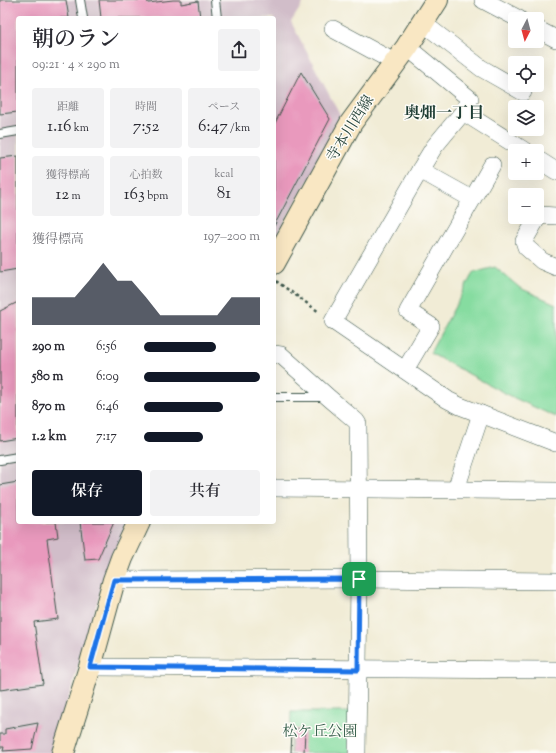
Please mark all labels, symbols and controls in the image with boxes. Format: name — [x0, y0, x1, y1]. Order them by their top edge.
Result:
north arrow — [508, 12, 544, 48]
map controls — [508, 12, 544, 224]
text: 朝のラン — [32, 25, 120, 57]
button: share — [218, 29, 260, 71]
text: 09:21 · 4 × 290 m — [32, 56, 120, 74]
button: locate — [508, 56, 544, 92]
street label: 寺本川西線 — [322, 92, 380, 166]
text: 距離 — [57, 99, 79, 115]
text: 時間 — [135, 99, 157, 115]
text: ペース — [208, 99, 240, 115]
button: layers — [508, 100, 544, 136]
district label: 奥畑一丁目 — [404, 103, 484, 126]
text: 1.16 — [47, 115, 71, 139]
text: 7:52 — [133, 115, 159, 139]
text: 6:47 — [198, 115, 228, 139]
text: km — [71, 120, 89, 136]
text: /km — [228, 120, 250, 136]
button: + — [508, 144, 544, 180]
text: kcal — [215, 166, 233, 182]
text: 獲得標高 — [46, 167, 90, 183]
text: 心拍数 — [130, 167, 163, 183]
text: 81 — [217, 182, 231, 206]
text: 12 — [55, 183, 69, 207]
text: 163 — [124, 183, 145, 207]
text: m — [69, 188, 81, 204]
text: bpm — [145, 188, 168, 204]
button: − — [508, 188, 544, 224]
text: 197–200 m — [203, 228, 260, 246]
text: 獲得標高 — [32, 231, 84, 249]
text: 290 m — [32, 338, 65, 356]
text: 6:56 — [96, 338, 117, 356]
text: 580 m — [32, 368, 63, 386]
text: 6:09 — [96, 368, 119, 386]
text: 870 m — [32, 398, 65, 416]
text: 6:46 — [96, 398, 119, 416]
text: 1.2 km — [32, 428, 66, 446]
text: 7:17 — [96, 428, 117, 446]
button: 保存 — [32, 470, 142, 516]
button: 共有 — [150, 470, 260, 516]
pin — [342, 562, 376, 596]
icon: arrive — [348, 568, 370, 590]
park label: 松ケ丘公園 — [282, 722, 358, 743]

